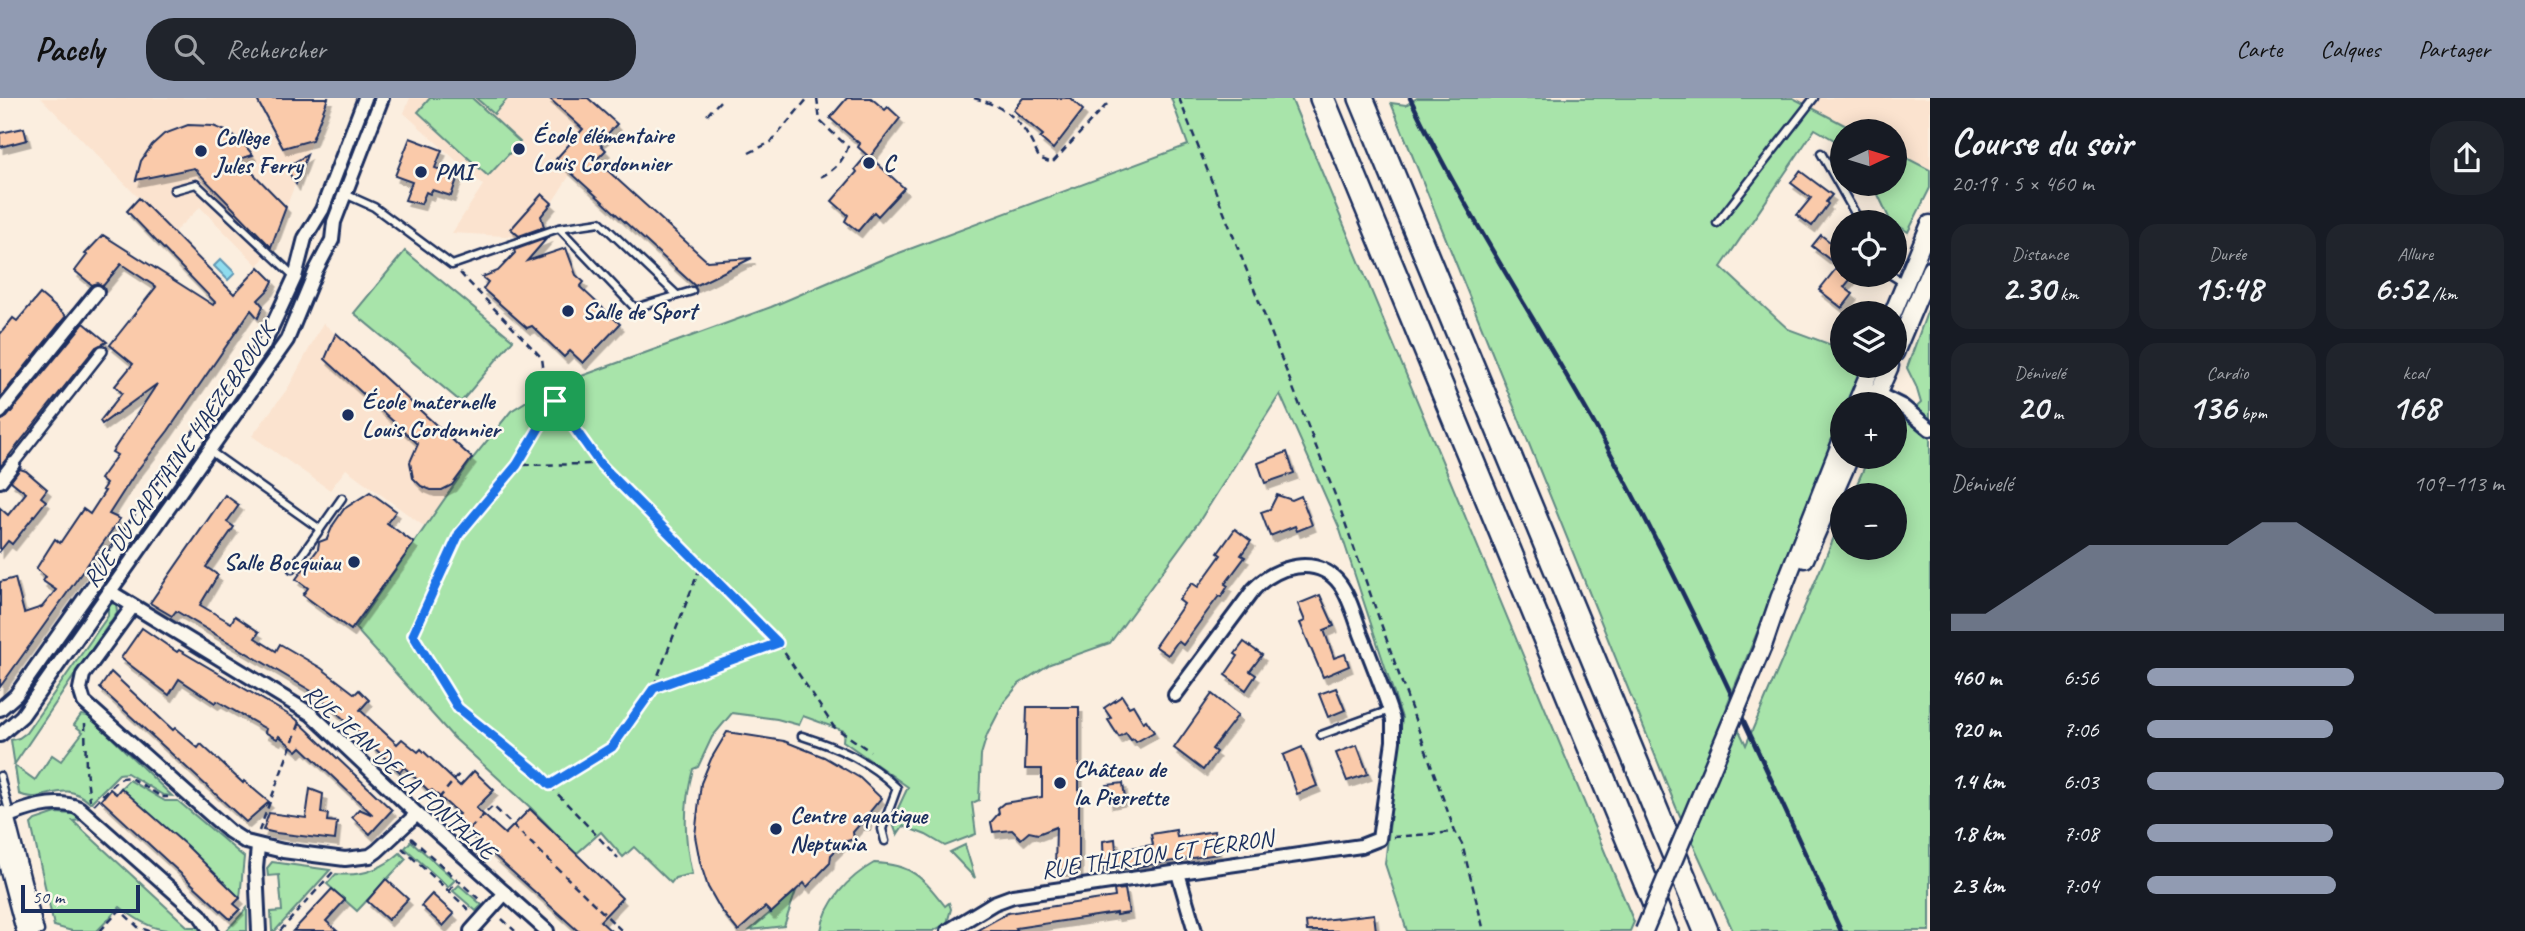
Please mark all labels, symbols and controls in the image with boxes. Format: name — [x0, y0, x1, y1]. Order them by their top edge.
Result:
search box — [146, 18, 636, 81]
text: Pacely — [35, 28, 104, 70]
icon: search — [170, 30, 208, 68]
text: Rechercher — [226, 33, 326, 66]
text: Carte — [2236, 34, 2282, 64]
text: Calques — [2320, 34, 2380, 64]
text: Partager — [2418, 34, 2490, 64]
north arrow — [1830, 119, 1908, 196]
map controls — [1830, 119, 1907, 560]
text: Course du soir — [1951, 119, 2133, 166]
place label: École élémentaire Louis Cordonnier — [533, 120, 675, 178]
button: share — [2430, 121, 2504, 195]
place label: Collège Jules Ferry — [213, 122, 304, 180]
marker: École élémentaire Louis Cordonnier — [511, 141, 527, 157]
marker: Collège Jules Ferry — [193, 143, 209, 159]
place label: C — [883, 148, 898, 178]
marker: C — [861, 155, 877, 171]
place label: PMI — [435, 157, 478, 187]
marker: PMI — [413, 164, 429, 180]
text: 20:19 · 5 × 460 m — [1951, 169, 2094, 198]
button: locate — [1830, 210, 1907, 287]
text: Distance — [2011, 242, 2068, 266]
text: Durée — [2209, 242, 2246, 266]
text: Allure — [2397, 242, 2433, 266]
text: 2.30 — [2001, 266, 2055, 311]
text: 15:48 — [2193, 266, 2262, 311]
text: 6:52 — [2373, 266, 2428, 311]
text: km — [2055, 282, 2079, 306]
text: /km — [2428, 282, 2457, 306]
place label: Salle de Sport — [582, 296, 700, 326]
button: layers — [1830, 301, 1907, 378]
marker: Salle de Sport — [560, 303, 576, 319]
street label: RUE DU CAPITAINE HAEZEBROUCK — [76, 314, 284, 593]
text: Dénivelé — [2014, 361, 2065, 385]
text: Cardio — [2207, 361, 2248, 385]
text: kcal — [2403, 361, 2428, 385]
pin — [525, 371, 585, 431]
icon: arrive — [536, 382, 574, 420]
text: 20 — [2016, 385, 2048, 430]
text: 136 — [2188, 385, 2236, 430]
text: 168 — [2391, 385, 2439, 430]
place label: École maternelle Louis Cordonnier — [362, 386, 502, 444]
button: + — [1830, 392, 1907, 469]
text: m — [2048, 401, 2063, 425]
text: bpm — [2236, 401, 2267, 425]
marker: École maternelle Louis Cordonnier — [340, 407, 356, 423]
text: Dénivelé — [1951, 469, 2013, 498]
text: 109–113 m — [2413, 469, 2504, 498]
button: − — [1830, 483, 1907, 560]
place label: Salle Bocquiau — [224, 547, 342, 577]
marker: Salle Bocquiau — [346, 554, 362, 570]
text: 460 m — [1951, 663, 2001, 692]
text: 6:56 — [2063, 663, 2099, 692]
street label: RUE JEAN DE LA FONTAINE — [298, 678, 505, 869]
text: 920 m — [1951, 715, 2000, 744]
text: 7:06 — [2063, 715, 2099, 744]
place label: Château de la Pierrette — [1074, 754, 1170, 812]
text: 1.4 km — [1951, 767, 2005, 796]
text: 6:03 — [2063, 767, 2099, 796]
marker: Château de la Pierrette — [1052, 775, 1068, 791]
place label: Centre aquatique Neptunia — [790, 800, 929, 858]
text: 1.8 km — [1951, 819, 2005, 848]
text: 7:08 — [2063, 819, 2099, 848]
marker: Centre aquatique Neptunia — [768, 821, 784, 837]
street label: RUE THIRION ET FERRON — [1039, 822, 1278, 885]
text: 2.3 km — [1951, 871, 2005, 900]
text: 7:04 — [2063, 871, 2099, 900]
scale bar — [21, 882, 140, 914]
text: 50 m — [32, 885, 64, 909]

